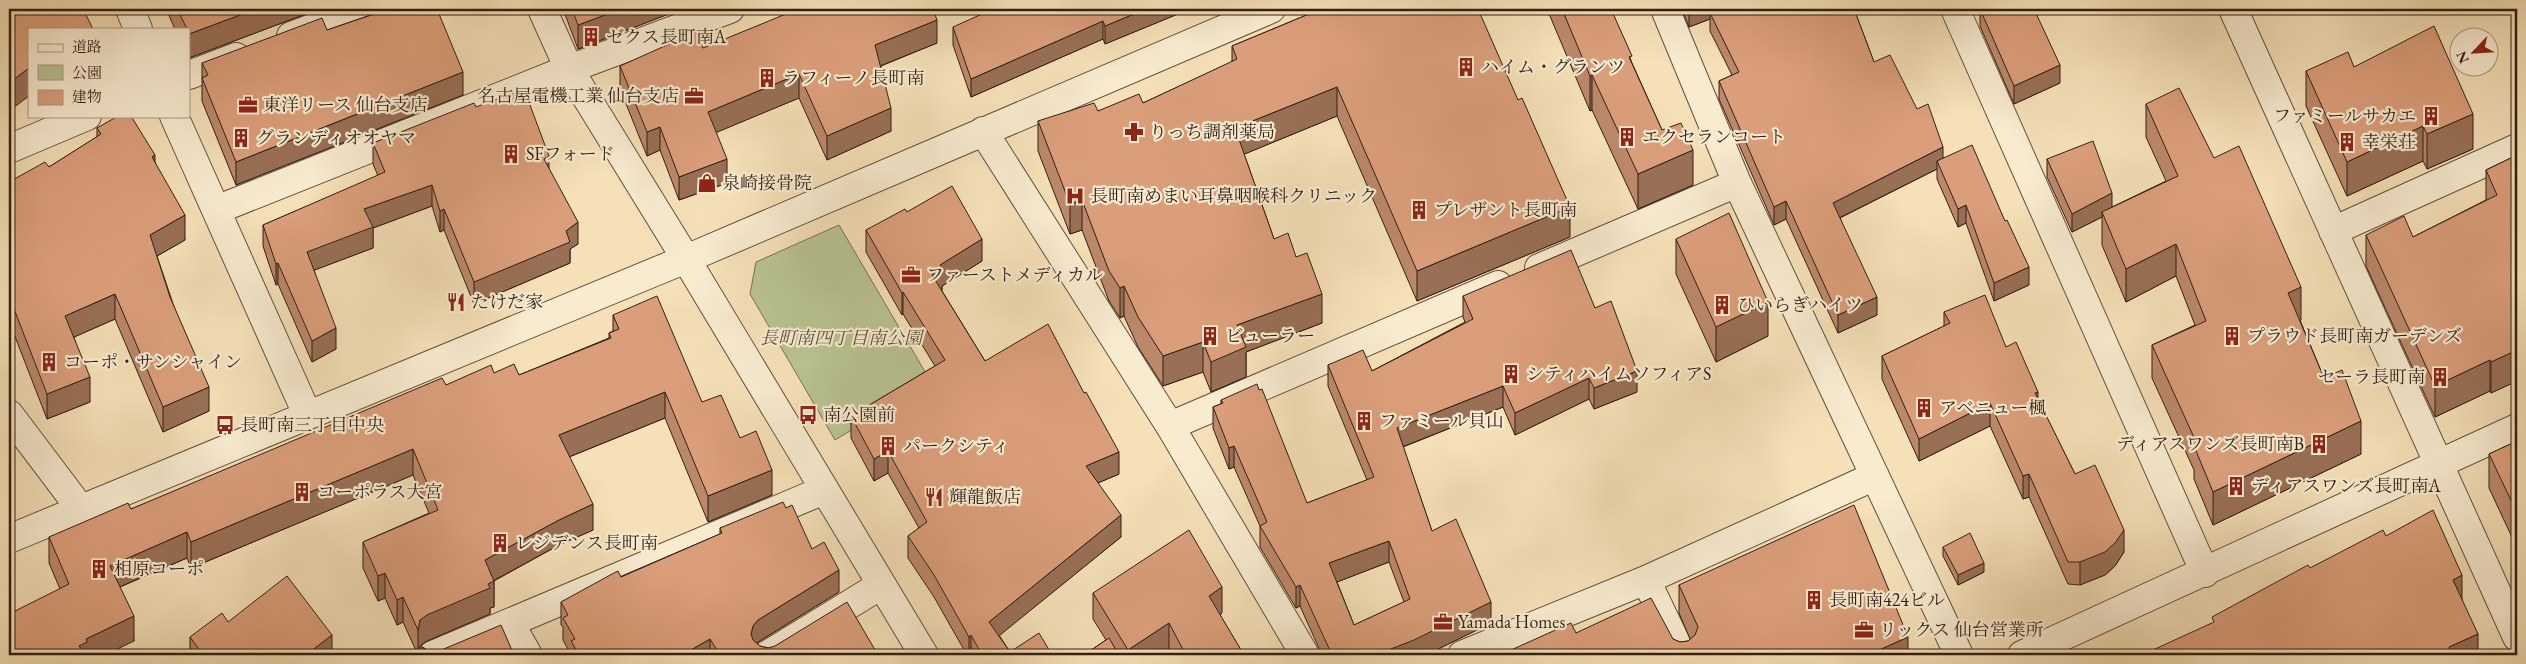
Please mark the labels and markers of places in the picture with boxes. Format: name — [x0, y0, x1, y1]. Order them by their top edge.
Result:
place label: ゼクス長町南A — [606, 25, 727, 48]
building icon: ゼクス長町南A — [580, 26, 602, 48]
place label: ハイム・グランツ — [1481, 55, 1625, 78]
building icon: ハイム・グランツ — [1455, 56, 1477, 78]
place label: ラフィーノ長町南 — [782, 66, 924, 89]
building icon: ラフィーノ長町南 — [756, 67, 778, 89]
place label: 名古屋電機工業 仙台支店 — [477, 84, 679, 107]
office icon: 名古屋電機工業 仙台支店 — [683, 85, 705, 107]
place label: 東洋リース 仙台支店 — [263, 93, 428, 116]
office icon: 東洋リース 仙台支店 — [237, 94, 259, 116]
place label: ファミールサカエ — [2273, 104, 2416, 127]
building icon: ファミールサカエ — [2420, 105, 2442, 127]
place label: りっち調剤薬局 — [1149, 120, 1275, 143]
pharmacy icon: りっち調剤薬局 — [1123, 121, 1145, 143]
place label: エクセランコート — [1642, 125, 1786, 148]
place label: グランディオオヤマ — [256, 126, 416, 149]
building icon: エクセランコート — [1616, 126, 1638, 148]
building icon: グランディオオヤマ — [230, 127, 252, 149]
place label: 幸栄荘 — [2362, 130, 2416, 153]
building icon: 幸栄荘 — [2336, 131, 2358, 153]
place label: SFフォード — [526, 142, 615, 165]
building icon: SFフォード — [500, 143, 522, 165]
place label: 泉崎接骨院 — [722, 171, 812, 194]
shop icon: 泉崎接骨院 — [696, 172, 718, 194]
place label: 長町南めまい耳鼻咽喉科クリニック — [1090, 184, 1377, 207]
hospital icon: 長町南めまい耳鼻咽喉科クリニック — [1064, 185, 1086, 207]
place label: プレザント長町南 — [1434, 198, 1577, 221]
building icon: プレザント長町南 — [1408, 199, 1430, 221]
place label: ファーストメディカル — [926, 263, 1103, 286]
office icon: ファーストメディカル — [900, 264, 922, 286]
place label: たけだ家 — [471, 290, 543, 313]
restaurant icon: たけだ家 — [445, 291, 467, 313]
place label: ひいらぎハイツ — [1737, 293, 1863, 316]
building icon: ひいらぎハイツ — [1711, 294, 1733, 316]
place label: ビューラー — [1225, 324, 1315, 347]
place label: プラウド長町南ガーデンズ — [2247, 324, 2462, 347]
building icon: ビューラー — [1199, 325, 1221, 347]
building icon: プラウド長町南ガーデンズ — [2221, 325, 2243, 347]
place label: コーポ・サンシャイン — [64, 350, 242, 373]
building icon: コーポ・サンシャイン — [38, 351, 60, 373]
place label: シティハイムソフィアS — [1526, 362, 1712, 385]
building icon: シティハイムソフィアS — [1500, 363, 1522, 385]
place label: セーラ長町南 — [2318, 365, 2425, 388]
building icon: セーラ長町南 — [2429, 366, 2451, 388]
place label: アベニュー楓 — [1939, 396, 2046, 419]
building icon: アベニュー楓 — [1913, 397, 1935, 419]
place label: 南公園前 — [823, 403, 895, 426]
bus stop icon: 南公園前 — [797, 404, 819, 426]
place label: ファミール貝山 — [1379, 409, 1504, 432]
building icon: ファミール貝山 — [1353, 410, 1375, 432]
place label: 長町南三丁目中央 — [240, 413, 384, 436]
bus stop icon: 長町南三丁目中央 — [214, 414, 236, 436]
place label: ディアスワンズ長町南B — [2116, 432, 2304, 455]
building icon: ディアスワンズ長町南B — [2308, 433, 2330, 455]
place label: パークシティ — [903, 434, 1010, 457]
building icon: パークシティ — [877, 435, 899, 457]
place label: ディアスワンズ長町南A — [2251, 474, 2441, 497]
building icon: ディアスワンズ長町南A — [2225, 475, 2247, 497]
place label: コーポラス大宮 — [317, 480, 442, 503]
building icon: コーポラス大宮 — [291, 481, 313, 503]
place label: 輝龍飯店 — [949, 485, 1021, 508]
restaurant icon: 輝龍飯店 — [923, 486, 945, 508]
place label: レジデンス長町南 — [515, 531, 658, 554]
building icon: レジデンス長町南 — [489, 532, 511, 554]
place label: 相原コーポ — [114, 557, 204, 580]
building icon: 相原コーポ — [88, 558, 110, 580]
place label: 長町南424ビル — [1829, 588, 1945, 611]
building icon: 長町南424ビル — [1803, 589, 1825, 611]
place label: Yamada Homes — [1458, 610, 1565, 633]
office icon: Yamada Homes — [1432, 611, 1454, 633]
place label: リックス 仙台営業所 — [1879, 618, 2044, 641]
office icon: リックス 仙台営業所 — [1853, 619, 1875, 641]

